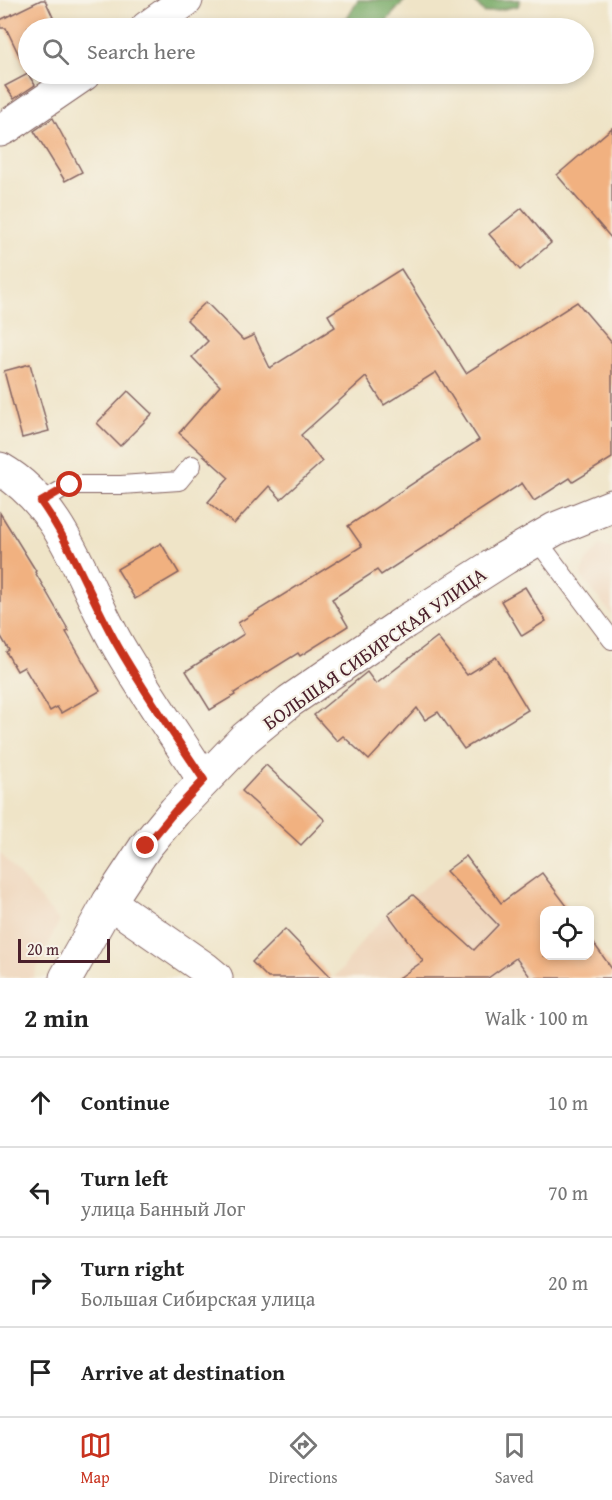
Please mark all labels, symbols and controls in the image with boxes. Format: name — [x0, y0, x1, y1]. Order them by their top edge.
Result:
search box — [18, 18, 594, 84]
icon: search — [39, 35, 72, 68]
text: Search here — [87, 35, 196, 67]
route start — [56, 471, 82, 497]
street label: БОЛЬШАЯ СИБИРСКАЯ УЛИЦА — [256, 560, 492, 736]
route end — [132, 832, 158, 858]
map controls — [540, 906, 594, 960]
button: locate — [540, 906, 594, 960]
scale bar — [18, 936, 110, 964]
text: 20 m — [27, 937, 59, 961]
text: 2 min — [24, 998, 89, 1037]
text: Walk · 100 m — [485, 1003, 588, 1032]
icon: ahead — [24, 1086, 57, 1119]
text: Continue — [81, 1086, 170, 1118]
text: 10 m — [548, 1088, 588, 1117]
text: Turn left — [81, 1162, 168, 1194]
icon: left — [24, 1176, 57, 1209]
text: 70 m — [548, 1178, 588, 1207]
text: улица Банный Лог — [81, 1194, 245, 1223]
text: Turn right — [81, 1252, 184, 1284]
icon: right — [24, 1266, 57, 1299]
text: 20 m — [548, 1268, 588, 1297]
text: Большая Сибирская улица — [81, 1284, 315, 1313]
icon: arrive — [24, 1356, 57, 1389]
text: Arrive at destination — [81, 1356, 285, 1388]
tab: Map — [79, 1429, 112, 1489]
tab: Directions — [269, 1429, 338, 1489]
tab: Saved — [495, 1429, 533, 1489]

